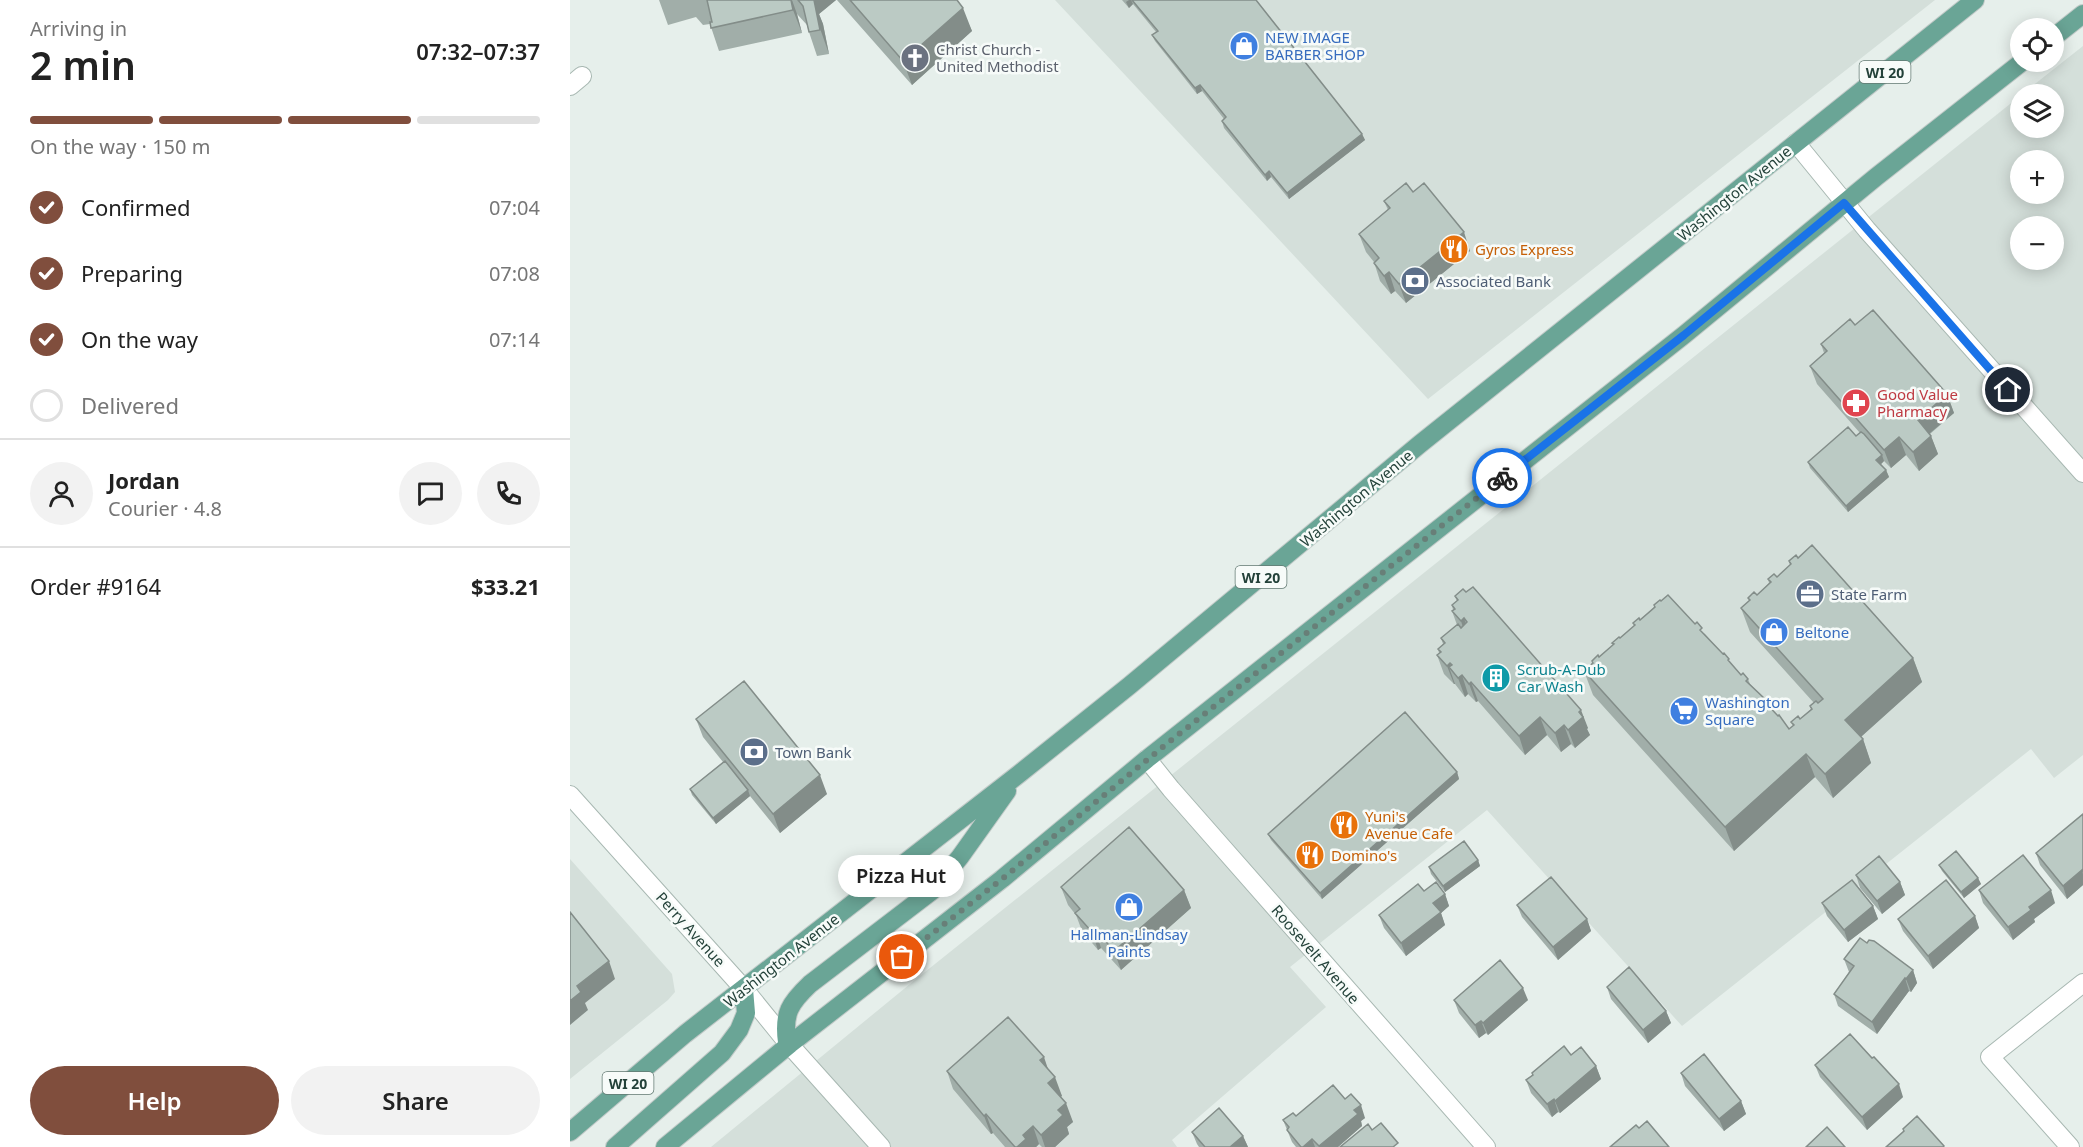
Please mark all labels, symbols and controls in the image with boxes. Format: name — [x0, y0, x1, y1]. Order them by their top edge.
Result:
text: Arriving in — [30, 15, 127, 42]
map controls — [2010, 18, 2064, 270]
button: locate — [2010, 18, 2064, 72]
place label: NEW IMAGE BARBER SHOP — [1265, 27, 1365, 64]
shop icon: NEW IMAGE BARBER SHOP — [1228, 30, 1260, 62]
text: 07:32–07:37 — [416, 36, 540, 66]
text: 2 min — [30, 38, 136, 91]
place label: Christ Church - United Methodist — [936, 39, 1059, 76]
church icon: Christ Church - United Methodist — [899, 42, 931, 74]
road number: WI 20 — [1860, 61, 1910, 83]
button: layers — [2010, 84, 2064, 138]
text: On the way · 150 m — [30, 133, 210, 160]
street label: Washington Avenue — [1673, 141, 1795, 245]
button: + — [2010, 150, 2064, 204]
icon: check — [30, 191, 63, 224]
text: Confirmed — [81, 192, 191, 222]
text: 07:04 — [489, 194, 540, 221]
button: − — [2010, 216, 2064, 270]
restaurant icon: Gyros Express — [1438, 233, 1470, 265]
place label: Gyros Express — [1475, 239, 1574, 259]
icon: check — [30, 257, 63, 290]
text: Preparing — [81, 258, 183, 288]
text: 07:08 — [489, 260, 540, 287]
bank icon: Associated Bank — [1399, 265, 1431, 297]
place label: Associated Bank — [1436, 271, 1551, 291]
icon: check — [30, 323, 63, 356]
text: On the way — [81, 324, 198, 354]
text: 07:14 — [489, 326, 540, 353]
pin — [1982, 364, 2033, 415]
icon: home — [1991, 373, 2024, 406]
place label: Good Value Pharmacy — [1877, 384, 1958, 421]
pharmacy icon: Good Value Pharmacy — [1840, 387, 1872, 419]
text: Delivered — [81, 390, 179, 420]
street label: Washington Avenue — [1295, 445, 1417, 551]
courier — [1472, 448, 1532, 508]
button: person — [30, 462, 93, 525]
button: chat — [399, 462, 462, 525]
button: phone — [477, 462, 540, 525]
icon: bike — [1486, 462, 1519, 495]
text: Jordan — [108, 465, 180, 495]
text: Courier · 4.8 — [108, 495, 222, 522]
road number: WI 20 — [1236, 566, 1286, 588]
text: Order #9164 — [30, 571, 161, 601]
text: $33.21 — [471, 571, 540, 601]
office icon: State Farm — [1794, 578, 1826, 610]
place label: State Farm — [1831, 584, 1907, 604]
shop icon: Beltone — [1758, 616, 1790, 648]
place label: Beltone — [1795, 622, 1849, 642]
place label: Scrub-A-Dub Car Wash — [1517, 659, 1606, 696]
building icon: Scrub-A-Dub Car Wash — [1480, 662, 1512, 694]
place label: Washington Square — [1705, 692, 1790, 729]
supermarket icon: Washington Square — [1668, 695, 1700, 727]
bank icon: Town Bank — [738, 736, 770, 768]
place label: Town Bank — [775, 742, 851, 762]
place label: Yuni's Avenue Cafe — [1365, 806, 1453, 843]
restaurant icon: Yuni's Avenue Cafe — [1328, 809, 1360, 841]
restaurant icon: Domino's — [1294, 839, 1326, 871]
place label: Domino's — [1331, 845, 1397, 865]
callout: Pizza Hut — [839, 855, 965, 897]
text: Pizza Hut — [856, 862, 946, 889]
street label: Perry Avenue — [652, 887, 730, 971]
shop icon: Hallman-Lindsay Paints — [1113, 891, 1145, 923]
street label: Roosevelt Avenue — [1268, 900, 1364, 1008]
street label: Washington Avenue — [719, 909, 843, 1011]
place label: Hallman-Lindsay Paints — [1070, 924, 1188, 961]
pin — [876, 931, 927, 982]
icon: bag — [885, 940, 918, 973]
button: Help — [30, 1066, 279, 1135]
button: Share — [291, 1066, 540, 1135]
road number: WI 20 — [602, 1072, 654, 1094]

